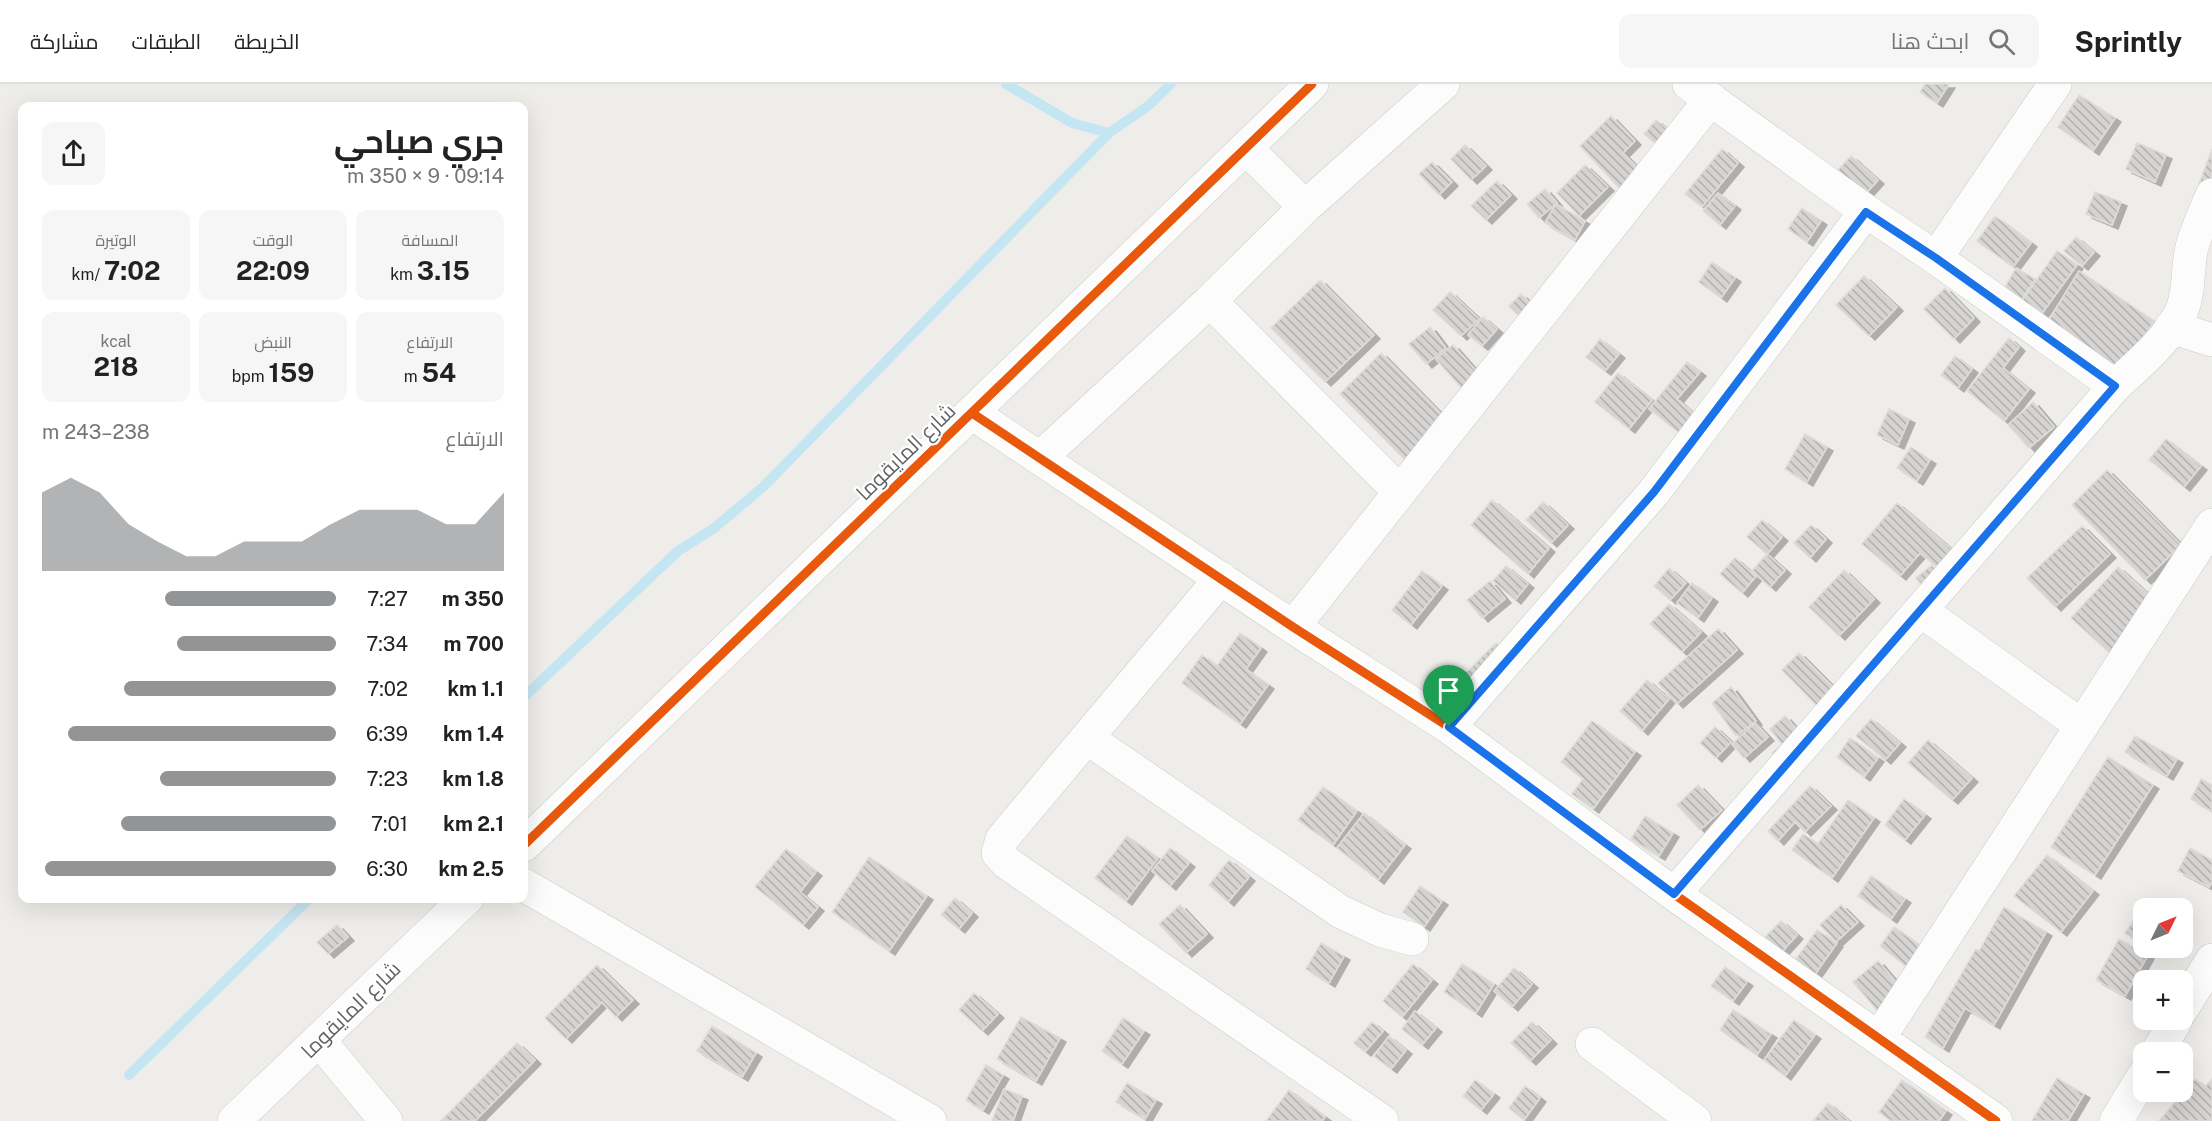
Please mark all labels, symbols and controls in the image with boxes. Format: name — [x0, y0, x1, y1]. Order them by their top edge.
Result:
search box — [1619, 14, 2039, 68]
icon: search — [1985, 25, 2018, 58]
text: Sprintly — [2075, 25, 2182, 58]
text: ابحث هنا — [1891, 28, 1970, 54]
text: مشاركة — [30, 29, 99, 54]
text: الطبقات — [132, 29, 201, 54]
text: الخريطة — [234, 29, 300, 54]
button: share — [42, 122, 105, 185]
text: جري صباحي — [334, 122, 504, 160]
text: 09:14 · 9 × 350 m — [347, 164, 504, 188]
text: الوتيرة — [95, 231, 137, 250]
text: الوقت — [253, 231, 293, 250]
text: المسافة — [402, 231, 458, 250]
text: 7:02 — [104, 255, 160, 286]
text: 22:09 — [236, 255, 310, 286]
text: 3.15 — [417, 255, 470, 286]
text: /km — [72, 265, 104, 284]
text: km — [390, 265, 417, 284]
text: kcal — [101, 332, 131, 351]
text: النبض — [254, 333, 292, 352]
text: الارتفاع — [407, 333, 453, 352]
text: 218 — [93, 351, 139, 382]
text: 159 — [269, 357, 314, 388]
text: 54 — [422, 357, 456, 388]
text: bpm — [232, 367, 269, 386]
text: m — [404, 367, 422, 386]
street label: شارع المايقوما — [851, 398, 962, 507]
text: 238–243 m — [42, 420, 150, 444]
text: الارتفاع — [445, 427, 504, 451]
text: 7:27 — [367, 587, 408, 611]
text: 350 m — [442, 587, 504, 611]
text: 7:34 — [366, 632, 408, 656]
text: 700 m — [444, 632, 504, 656]
pin — [1423, 665, 1474, 727]
icon: arrive — [1432, 674, 1465, 707]
text: 7:02 — [367, 677, 408, 701]
text: 1.1 km — [447, 677, 504, 701]
text: 6:39 — [366, 722, 408, 746]
text: 1.4 km — [443, 722, 504, 746]
text: 7:23 — [367, 767, 408, 791]
text: 1.8 km — [443, 767, 504, 791]
text: 7:01 — [371, 812, 408, 836]
text: 2.1 km — [443, 812, 504, 836]
text: 6:30 — [366, 857, 408, 881]
text: 2.5 km — [438, 857, 504, 881]
north arrow — [2133, 898, 2193, 958]
map controls — [2133, 898, 2193, 1102]
street label: شارع المايقوما — [296, 956, 407, 1065]
button: + — [2133, 970, 2193, 1030]
button: − — [2133, 1042, 2193, 1102]

